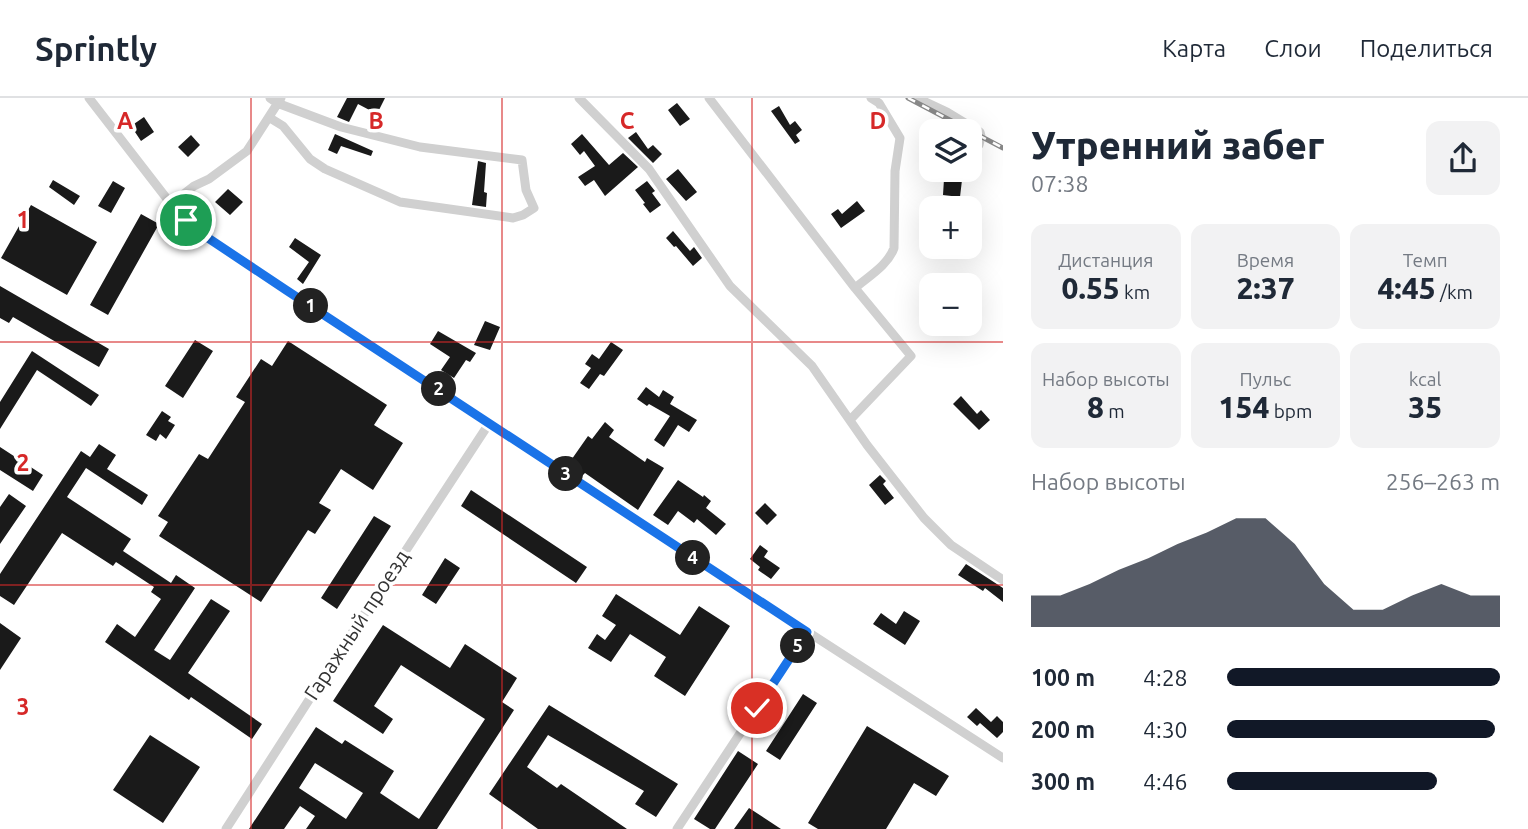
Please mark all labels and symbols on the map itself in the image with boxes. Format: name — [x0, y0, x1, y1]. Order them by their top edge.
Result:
text: A — [117, 108, 133, 133]
text: B — [368, 108, 384, 133]
text: C — [620, 108, 635, 133]
text: D — [870, 108, 886, 133]
pin — [156, 190, 216, 250]
text: 1 — [17, 207, 29, 232]
pin: 1 — [294, 288, 328, 324]
pin: 2 — [422, 372, 457, 406]
text: 2 — [17, 450, 29, 475]
pin: 3 — [548, 456, 584, 492]
pin: 4 — [676, 540, 710, 575]
street label: Гаражный проезд — [299, 545, 414, 704]
pin: 5 — [780, 628, 816, 664]
pin — [727, 678, 787, 738]
text: 3 — [17, 694, 29, 719]

